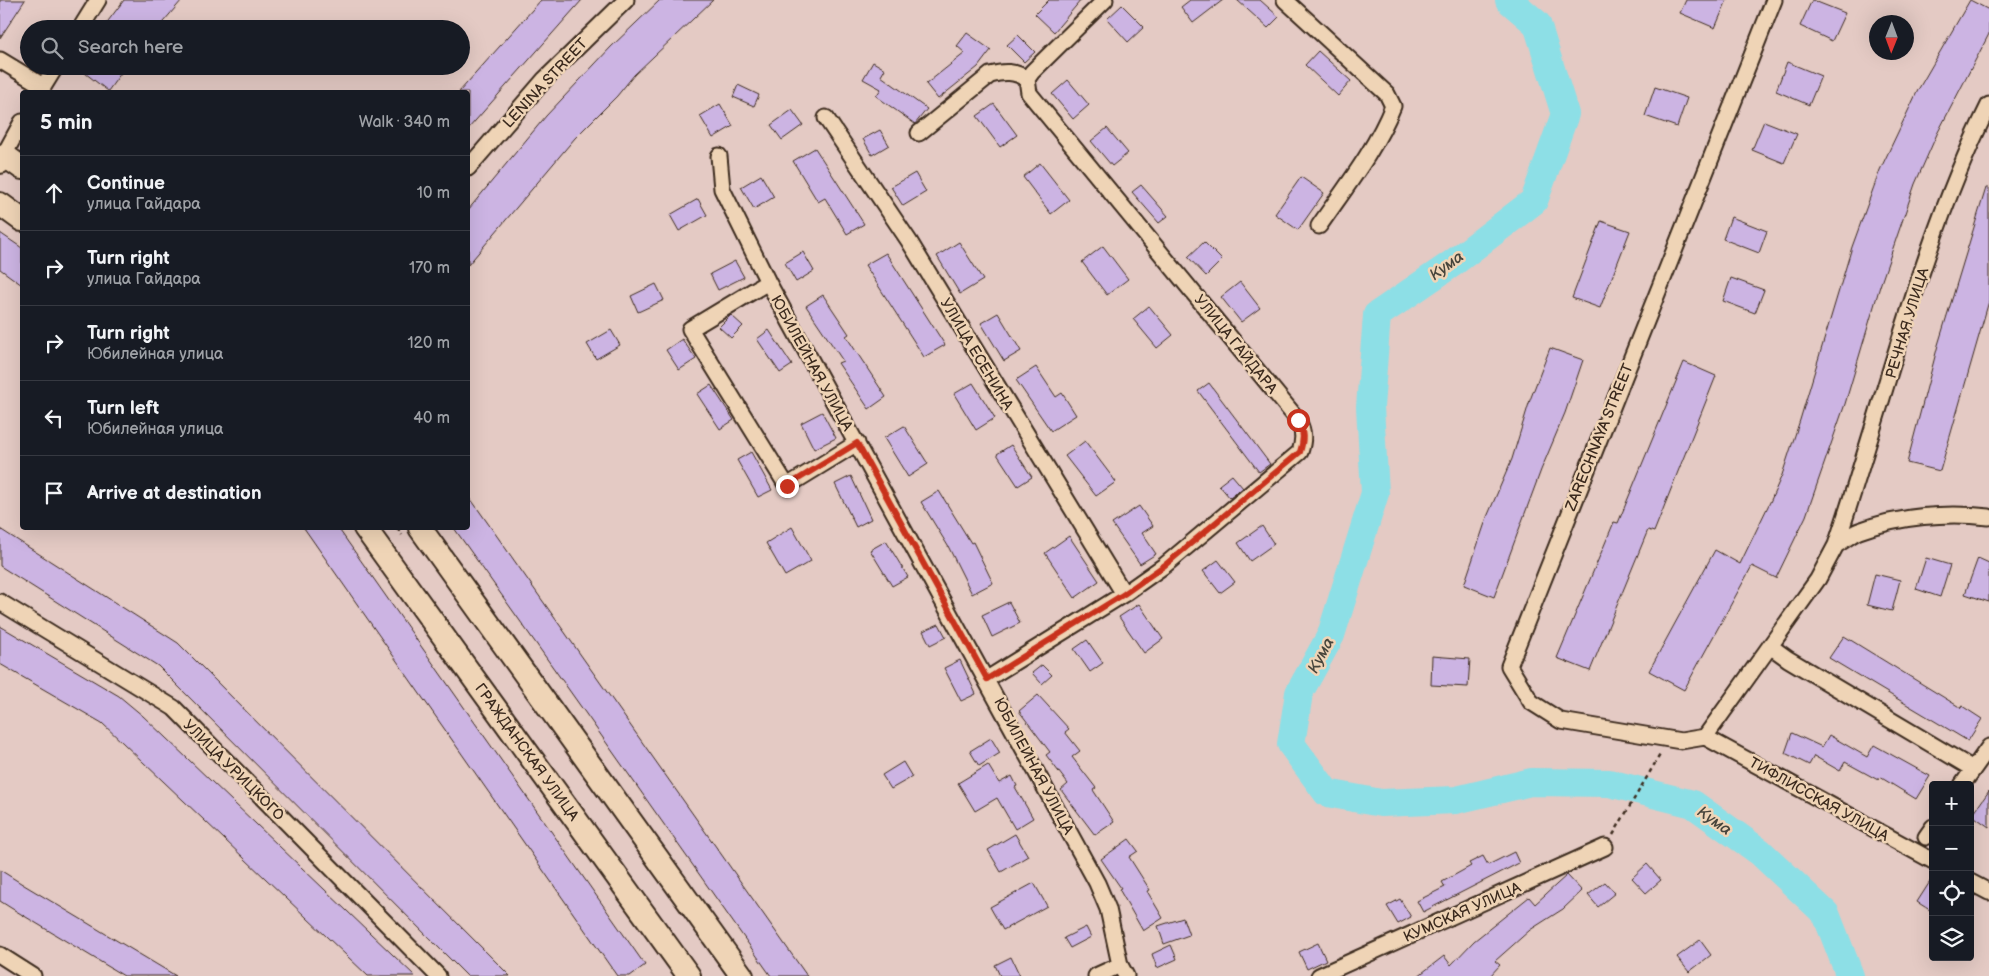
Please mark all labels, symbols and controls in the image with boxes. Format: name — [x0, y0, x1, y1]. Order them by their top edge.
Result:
north arrow — [1869, 15, 1914, 60]
search box — [20, 20, 470, 75]
icon: search — [38, 34, 66, 62]
street label: LENINA STREET — [499, 34, 592, 132]
text: Search here — [78, 36, 183, 59]
text: 5 min — [40, 110, 93, 135]
text: Walk · 340 m — [359, 113, 450, 132]
text: Continue — [87, 172, 165, 195]
icon: ahead — [40, 179, 68, 207]
text: 10 m — [417, 184, 450, 203]
text: улица Гайдара — [87, 195, 201, 214]
text: Turn right — [87, 247, 170, 270]
water label: Кума — [1426, 247, 1468, 285]
icon: right — [40, 254, 68, 282]
text: 170 m — [409, 259, 450, 278]
street label: РЕЧНАЯ УЛИЦА — [1882, 265, 1934, 381]
text: улица Гайдара — [87, 270, 201, 289]
street label: УЛИЦА ГАЙДАРА — [1190, 291, 1282, 398]
street label: ЮБИЛЕЙНАЯ УЛИЦА — [766, 292, 857, 435]
street label: УЛИЦА ЕСЕНИНА — [936, 295, 1018, 414]
text: Turn right — [87, 322, 170, 345]
icon: right — [40, 329, 68, 357]
text: 120 m — [407, 334, 450, 353]
text: Юбилейная улица — [87, 345, 224, 364]
street label: ZARECHNAYA STREET — [1561, 361, 1638, 514]
text: Turn left — [87, 397, 159, 420]
icon: left — [40, 404, 68, 432]
text: 40 m — [413, 409, 450, 428]
route start — [1287, 409, 1310, 432]
text: Юбилейная улица — [87, 420, 224, 439]
route end — [776, 475, 799, 498]
icon: arrive — [40, 479, 68, 507]
text: Arrive at destination — [87, 482, 262, 505]
water label: Кума — [1304, 635, 1339, 677]
street label: ГРАЖДАНСКАЯ УЛИЦА — [470, 680, 583, 825]
street label: ЮБИЛЕЙНАЯ УЛИЦА — [989, 694, 1078, 839]
street label: УЛИЦА УРИЦКОГО — [179, 716, 288, 825]
street label: ТИФЛИССКАЯ УЛИЦА — [1746, 753, 1893, 846]
map controls — [1929, 781, 1974, 961]
button: + — [1929, 781, 1974, 826]
water label: Кума — [1693, 803, 1735, 840]
button: − — [1929, 826, 1974, 871]
button: locate — [1929, 871, 1974, 916]
street label: КУМСКАЯ УЛИЦА — [1401, 878, 1525, 947]
button: layers — [1929, 916, 1974, 961]

